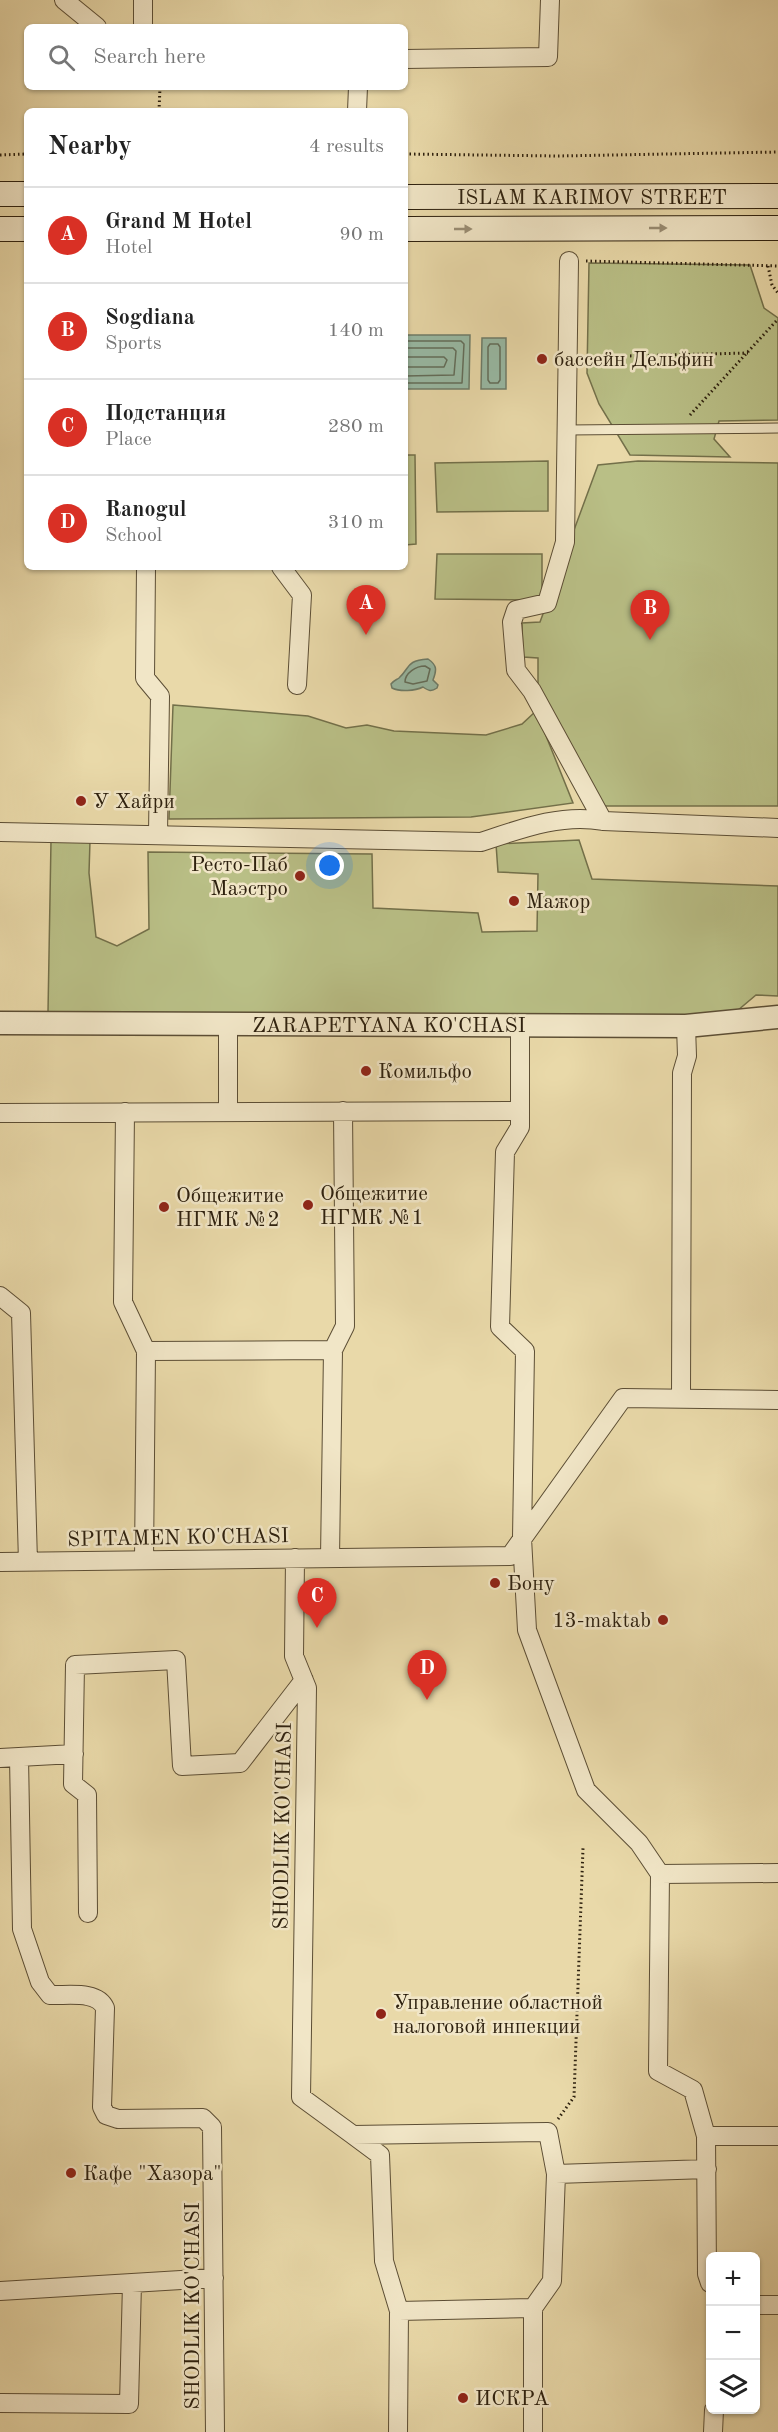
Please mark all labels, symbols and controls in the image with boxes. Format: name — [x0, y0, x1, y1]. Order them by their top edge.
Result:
search box — [24, 24, 408, 90]
icon: search — [45, 41, 78, 74]
text: Search here — [93, 46, 206, 68]
text: Nearby — [48, 134, 132, 160]
text: 4 results — [309, 137, 384, 157]
street label: ISLAM KARIMOV STREET — [457, 188, 727, 209]
text: Grand M Hotel — [105, 211, 252, 233]
one-way arrow — [649, 223, 668, 233]
one-way arrow — [454, 224, 473, 234]
text: A — [60, 225, 75, 245]
text: 90 m — [339, 225, 384, 245]
text: Hotel — [105, 238, 152, 258]
text: Sogdiana — [105, 307, 195, 329]
text: B — [60, 321, 75, 341]
text: 140 m — [328, 321, 384, 341]
text: Sports — [105, 334, 162, 354]
place label: бассейн Дельфин — [554, 350, 714, 371]
marker: бассейн Дельфин — [535, 352, 549, 366]
text: Подстанция — [105, 403, 226, 425]
text: C — [61, 417, 74, 437]
text: 280 m — [328, 417, 384, 437]
text: Place — [105, 430, 152, 450]
text: Ranogul — [105, 499, 187, 521]
text: D — [60, 513, 75, 533]
text: 310 m — [328, 513, 384, 533]
text: School — [105, 526, 162, 546]
pin: A — [346, 586, 386, 635]
pin: B — [630, 590, 670, 640]
place label: У Хайри — [93, 792, 175, 813]
marker: У Хайри — [74, 794, 88, 808]
your location — [315, 851, 344, 880]
place label: Ресто-Паб Маэстро — [191, 855, 288, 900]
marker: Ресто-Паб Маэстро — [293, 869, 307, 883]
place label: Мажор — [526, 892, 590, 913]
marker: Мажор — [507, 894, 521, 908]
street label: ZARAPETYANA KO'CHASI — [252, 1016, 526, 1037]
place label: Комильфо — [378, 1062, 472, 1083]
marker: Комильфо — [359, 1064, 373, 1078]
place label: Общежитие НГМК №1 — [320, 1184, 428, 1229]
place label: Общежитие НГМК №2 — [176, 1186, 284, 1231]
marker: Общежитие НГМК №1 — [301, 1198, 315, 1212]
marker: Общежитие НГМК №2 — [157, 1200, 171, 1214]
street label: SPITAMEN KO'CHASI — [67, 1526, 289, 1551]
place label: Бону — [507, 1574, 555, 1595]
marker: Бону — [488, 1576, 502, 1590]
pin: C — [298, 1578, 336, 1628]
place label: 13-maktab — [552, 1611, 651, 1632]
marker: 13-maktab — [656, 1613, 670, 1627]
pin: D — [408, 1650, 446, 1700]
street label: SHODLIK KO'CHASI — [271, 1722, 296, 1930]
place label: Управление областной налоговой инпекции — [393, 1993, 603, 2038]
marker: Управление областной налоговой инпекции — [374, 2007, 388, 2021]
place label: Кафе "Хазора" — [83, 2164, 222, 2185]
marker: Кафе "Хазора" — [64, 2166, 78, 2180]
street label: SHODLIK KO'CHASI — [183, 2202, 204, 2410]
map controls — [706, 2252, 760, 2414]
button: + — [706, 2252, 760, 2306]
button: − — [706, 2306, 760, 2360]
button: layers — [706, 2360, 760, 2414]
place label: ИСКРА — [475, 2389, 549, 2410]
marker: ИСКРА — [456, 2391, 470, 2405]

